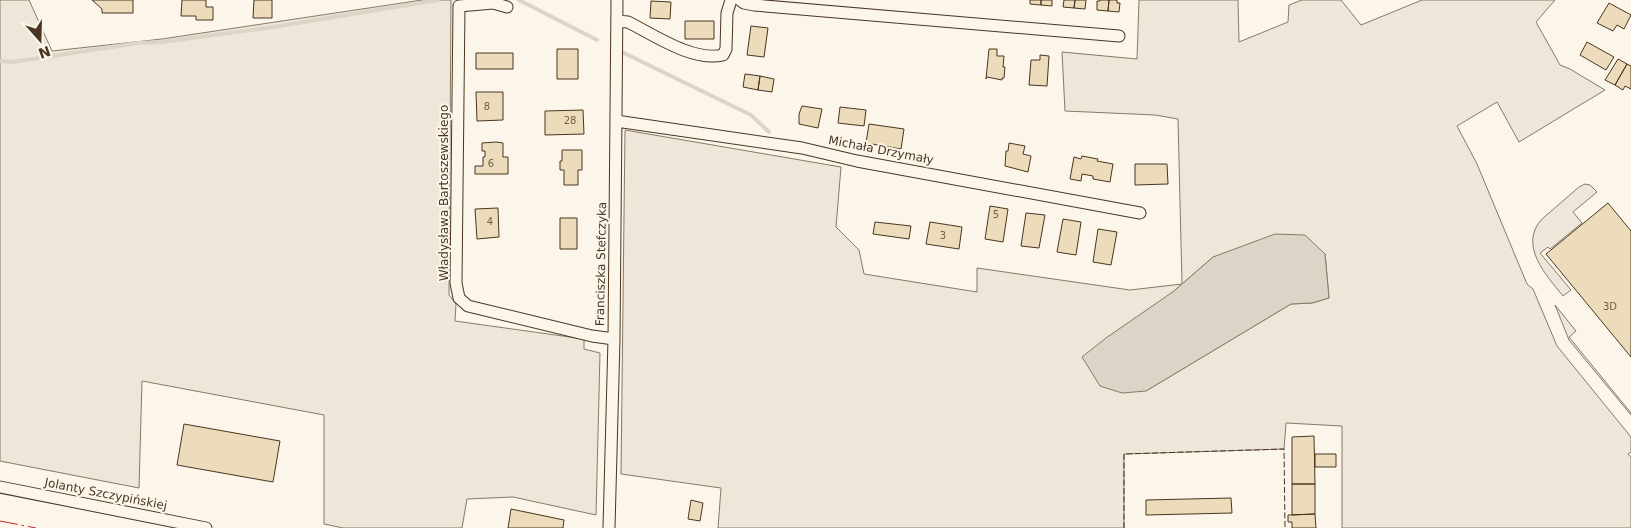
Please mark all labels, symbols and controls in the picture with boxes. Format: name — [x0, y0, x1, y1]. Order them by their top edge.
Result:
north arrow — [15, 15, 65, 65]
text: N — [36, 43, 53, 62]
house number: 8 — [484, 101, 490, 112]
street label: Władysława Bartoszewskiego — [437, 105, 451, 281]
house number: 28 — [564, 115, 576, 126]
street label: Michała Drzymały — [827, 133, 935, 167]
house number: 6 — [488, 158, 494, 169]
street label: Franciszka Stefczyka — [593, 202, 609, 326]
house number: 5 — [993, 209, 999, 220]
house number: 4 — [487, 216, 493, 227]
house number: 3 — [940, 230, 946, 241]
house number: 3D — [1603, 301, 1617, 312]
street label: Jolanty Szczypińskiej — [43, 475, 168, 513]

